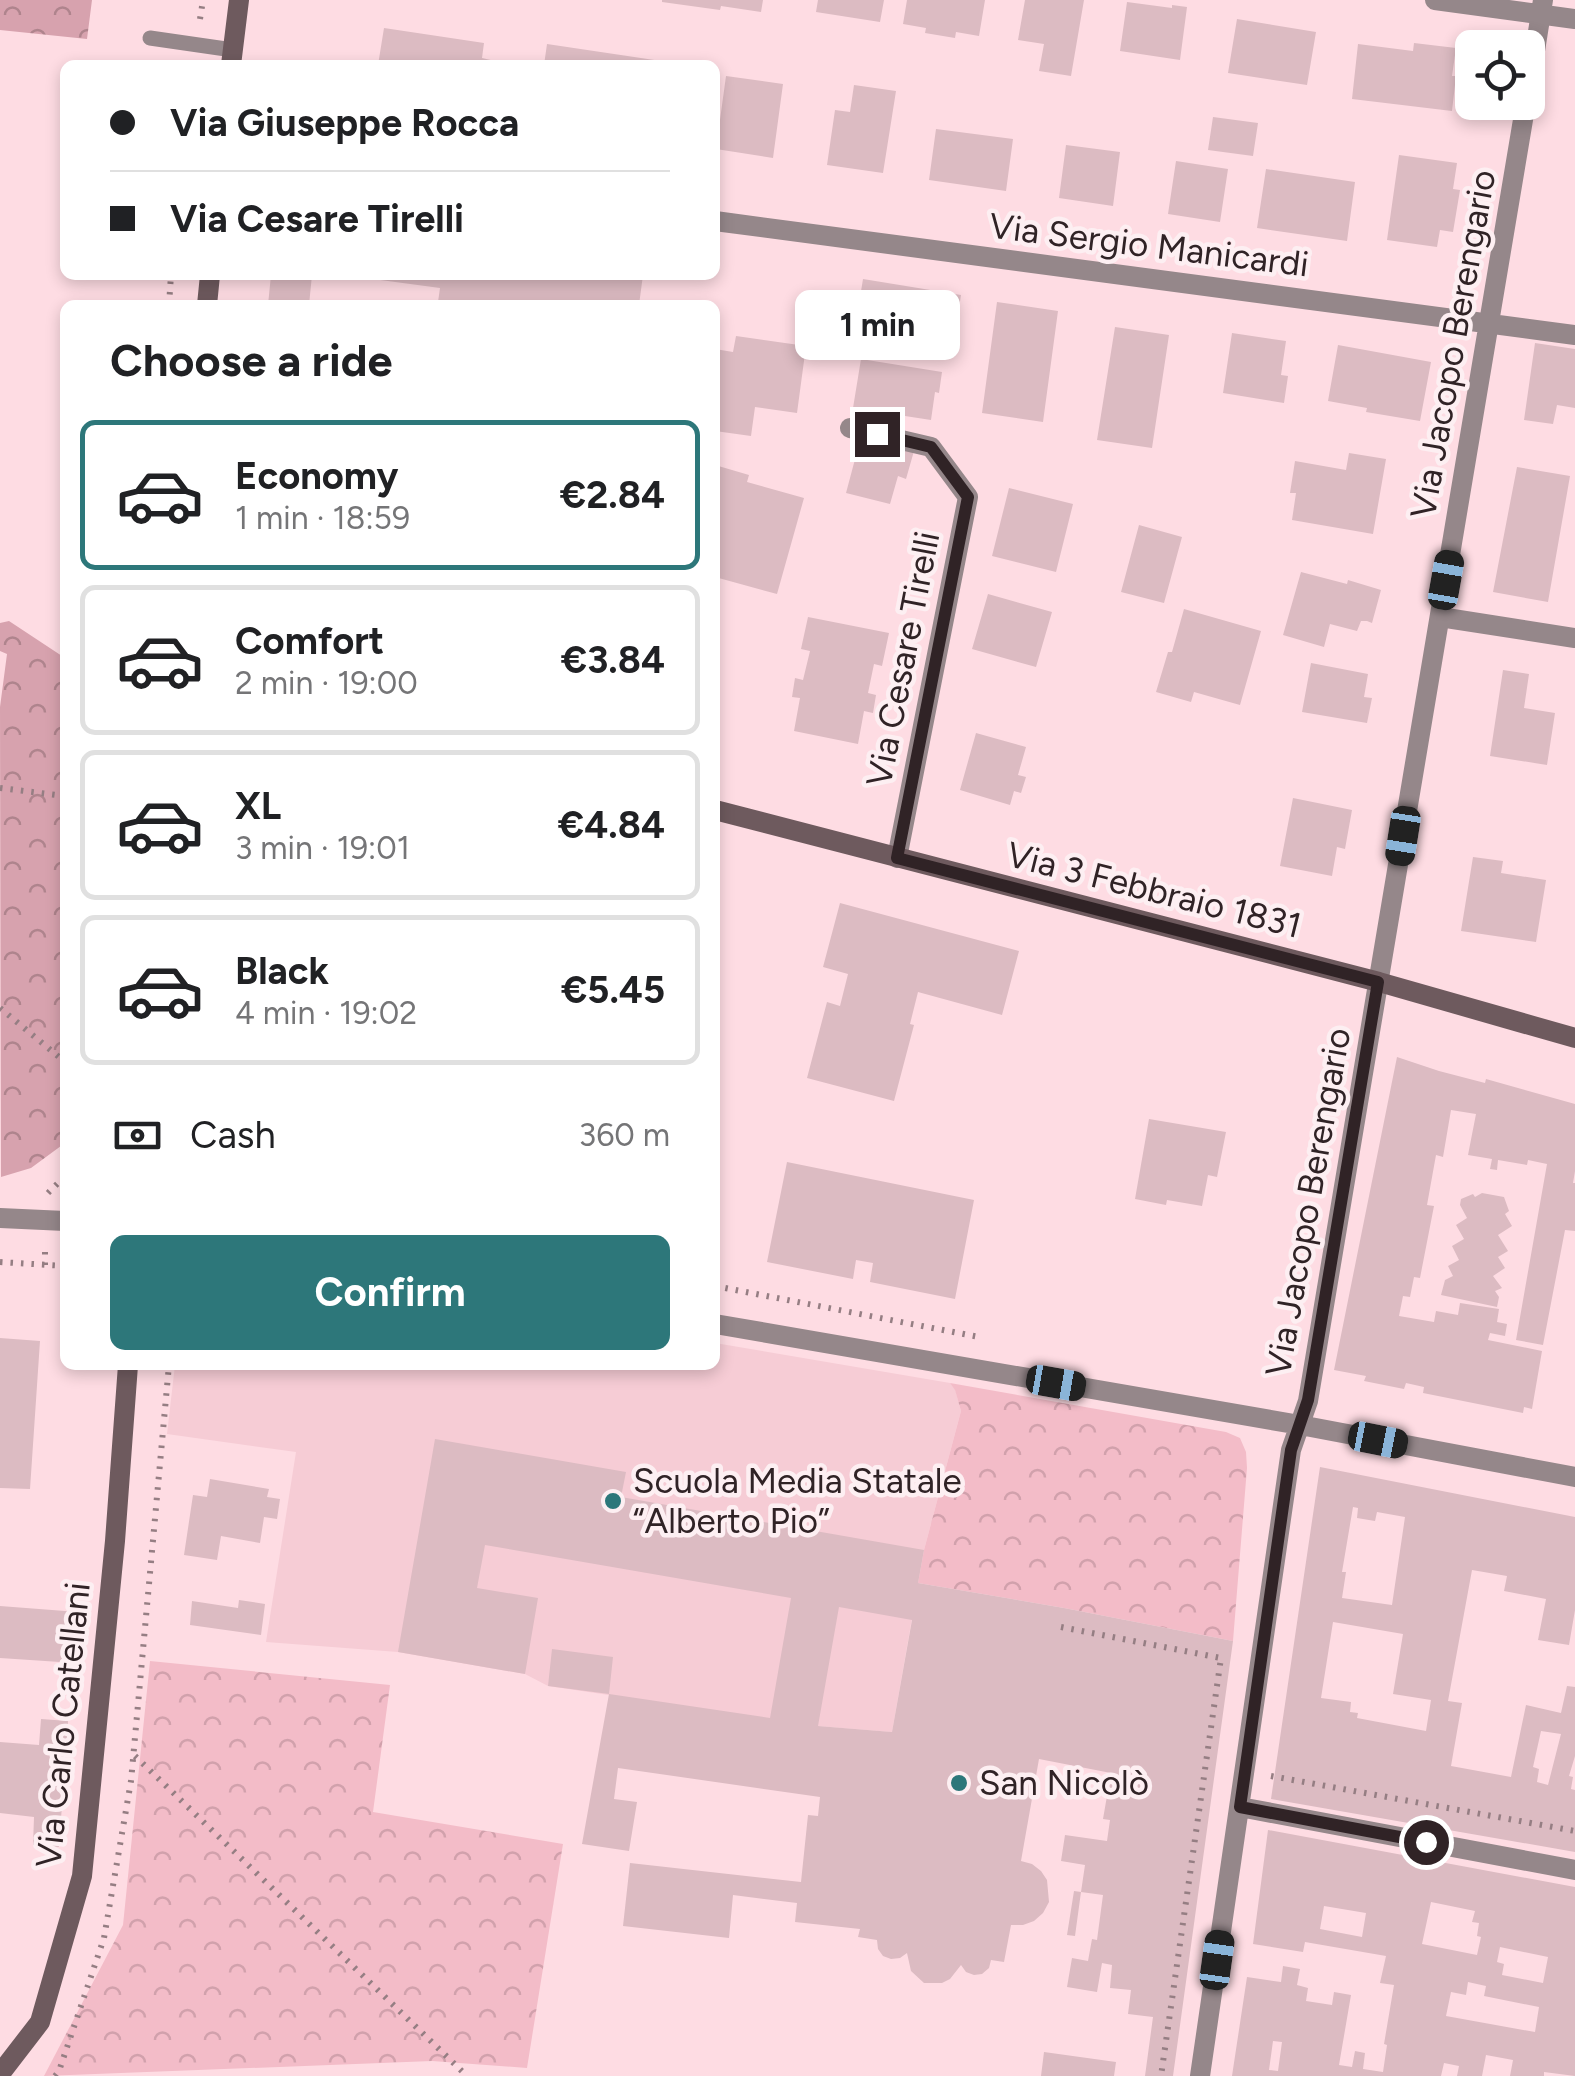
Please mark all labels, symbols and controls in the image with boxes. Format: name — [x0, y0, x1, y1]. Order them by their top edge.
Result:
map controls — [1455, 30, 1545, 120]
button: locate — [1455, 30, 1545, 120]
text: Via Giuseppe Rocca — [170, 100, 519, 146]
street label: Via Jacopo Berengario — [1402, 166, 1504, 522]
text: Via Cesare Tirelli — [170, 196, 464, 242]
street label: Via Sergio Manicardi — [987, 205, 1311, 285]
callout: 1 min — [794, 289, 960, 359]
text: 1 min — [840, 306, 915, 344]
text: Choose a ride — [110, 333, 392, 387]
route end — [855, 412, 900, 457]
icon: car — [115, 450, 205, 540]
text: Economy — [235, 453, 398, 499]
text: €2.84 — [560, 472, 665, 518]
text: 1 min · 18:59 — [235, 499, 410, 537]
street label: Via Cesare Tirelli — [858, 528, 948, 790]
car — [1426, 548, 1466, 612]
icon: car — [115, 615, 205, 705]
text: Comfort — [235, 618, 384, 664]
text: €3.84 — [561, 637, 665, 683]
text: 2 min · 19:00 — [235, 664, 418, 702]
icon: car — [115, 780, 205, 870]
text: XL — [235, 783, 281, 829]
text: €4.84 — [558, 802, 665, 848]
car — [1383, 804, 1423, 868]
text: 3 min · 19:01 — [235, 829, 410, 867]
street label: Via 3 Febbraio 1831 — [1003, 833, 1305, 947]
icon: car — [115, 945, 205, 1035]
text: Black — [235, 948, 329, 994]
text: €5.45 — [561, 967, 665, 1013]
text: 4 min · 19:02 — [235, 994, 417, 1032]
street label: Via Jacopo Berengario — [1257, 1024, 1359, 1380]
icon: cash — [110, 1108, 165, 1163]
text: Cash — [190, 1112, 276, 1158]
text: 360 m — [579, 1116, 670, 1154]
button: Confirm — [110, 1235, 670, 1350]
car — [1024, 1363, 1088, 1403]
car — [1346, 1420, 1410, 1460]
place label: Scuola Media Statale “Alberto Pio” — [633, 1460, 962, 1542]
marker: Scuola Media Statale “Alberto Pio” — [602, 1490, 624, 1512]
street label: Via Carlo Catellani — [27, 1580, 99, 1870]
place label: San Nicolò — [979, 1762, 1149, 1804]
marker: San Nicolò — [948, 1772, 970, 1794]
route start — [1404, 1820, 1449, 1865]
car — [1198, 1928, 1236, 1992]

